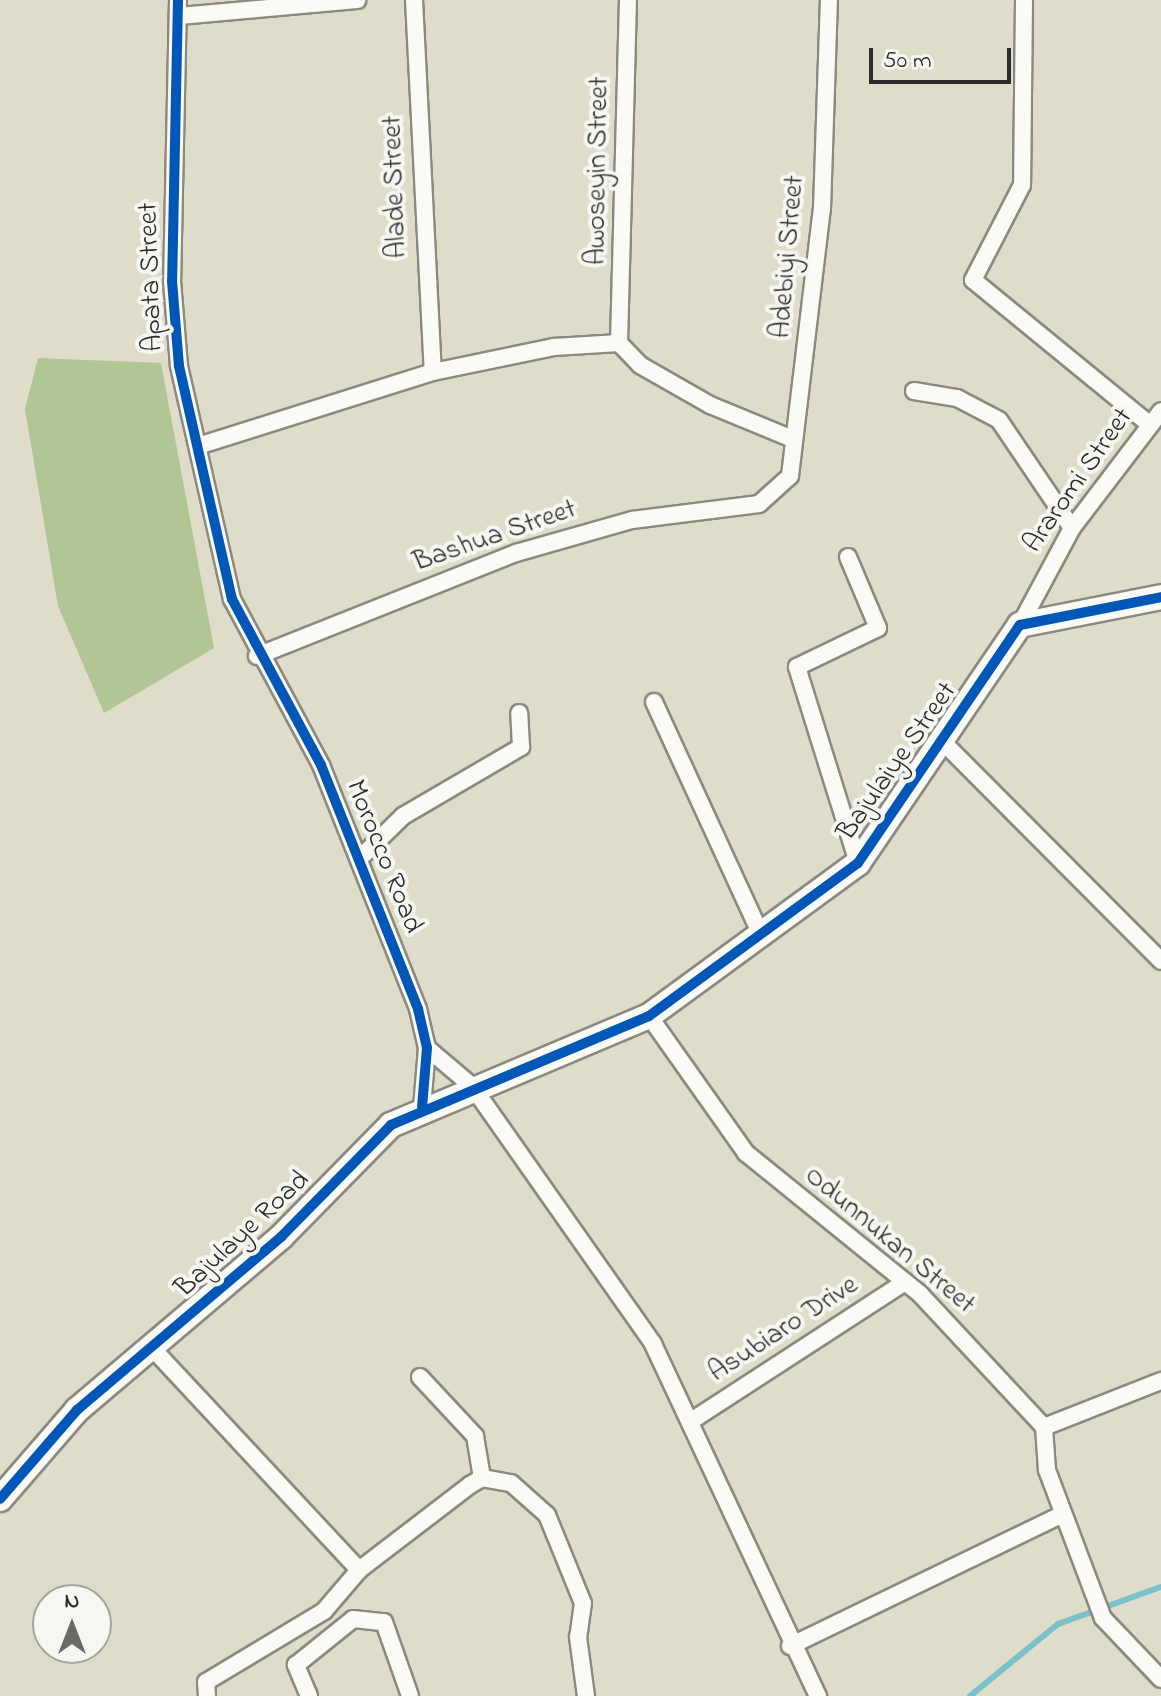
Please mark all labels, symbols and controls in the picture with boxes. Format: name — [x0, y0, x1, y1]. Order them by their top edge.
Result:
scale bar — [873, 32, 1015, 82]
text: 50 m — [883, 44, 932, 79]
street label: Awoseyin Street — [581, 76, 617, 266]
street label: Alade Street — [377, 115, 415, 259]
street label: Adebiyi Street — [765, 174, 813, 340]
street label: Apata Street — [133, 202, 171, 352]
street label: Araromi Street — [1017, 402, 1141, 560]
street label: Bashua Street — [409, 493, 581, 581]
street label: Bajulaiye Street — [831, 676, 965, 848]
street label: Morocco Road — [337, 776, 429, 938]
street label: Odunnukan Street — [797, 1160, 981, 1322]
street label: Bajulaye Road — [169, 1164, 317, 1306]
street label: Asubiaro Drive — [703, 1269, 865, 1391]
north arrow — [32, 1584, 112, 1664]
text: N — [65, 1586, 79, 1618]

